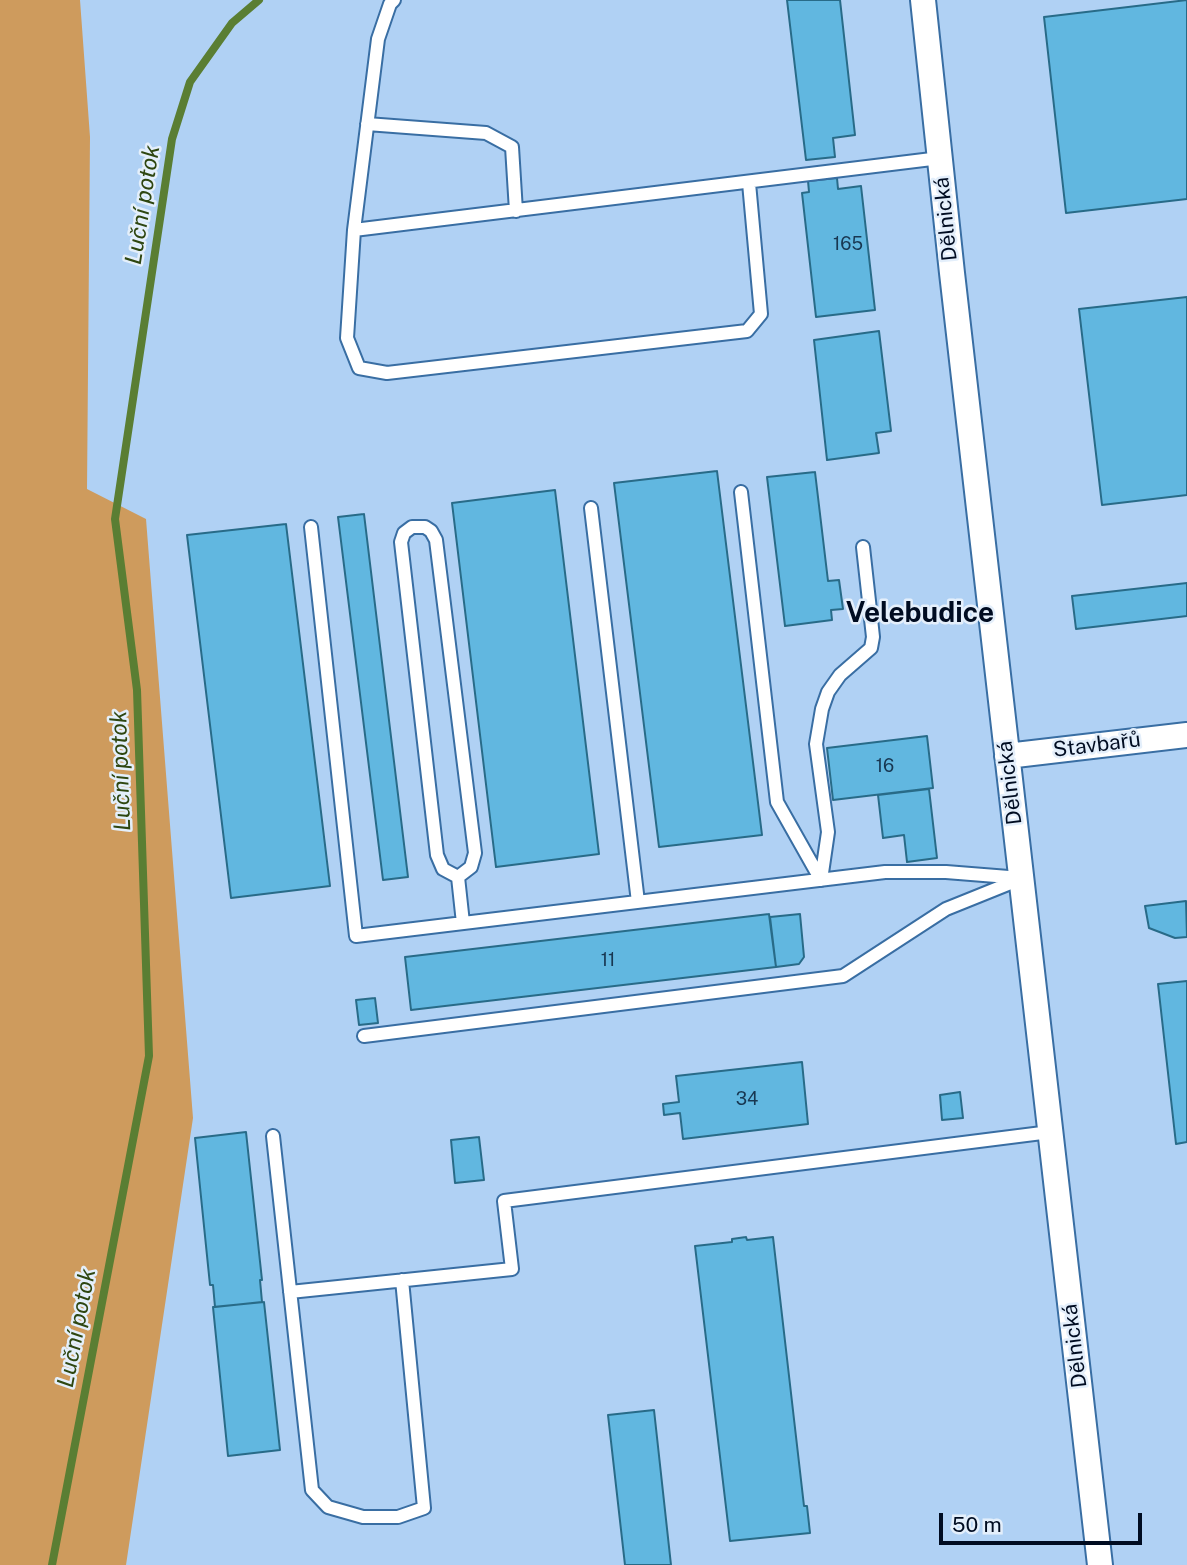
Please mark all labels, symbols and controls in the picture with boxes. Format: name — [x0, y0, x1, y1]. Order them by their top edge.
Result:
water label: Luční potok — [120, 143, 166, 267]
street label: Dělnická — [929, 176, 963, 262]
house number: 165 — [833, 233, 863, 255]
district label: Velebudice — [846, 596, 994, 630]
water label: Luční potok — [105, 710, 137, 832]
street label: Stavbařů — [1052, 727, 1142, 763]
street label: Dělnická — [992, 740, 1028, 826]
house number: 16 — [876, 755, 894, 777]
house number: 11 — [601, 949, 615, 971]
house number: 34 — [736, 1088, 758, 1110]
water label: Luční potok — [52, 1266, 102, 1390]
street label: Dělnická — [1057, 1303, 1093, 1389]
scale bar — [942, 1498, 1145, 1542]
text: 50 m — [952, 1512, 1002, 1537]

